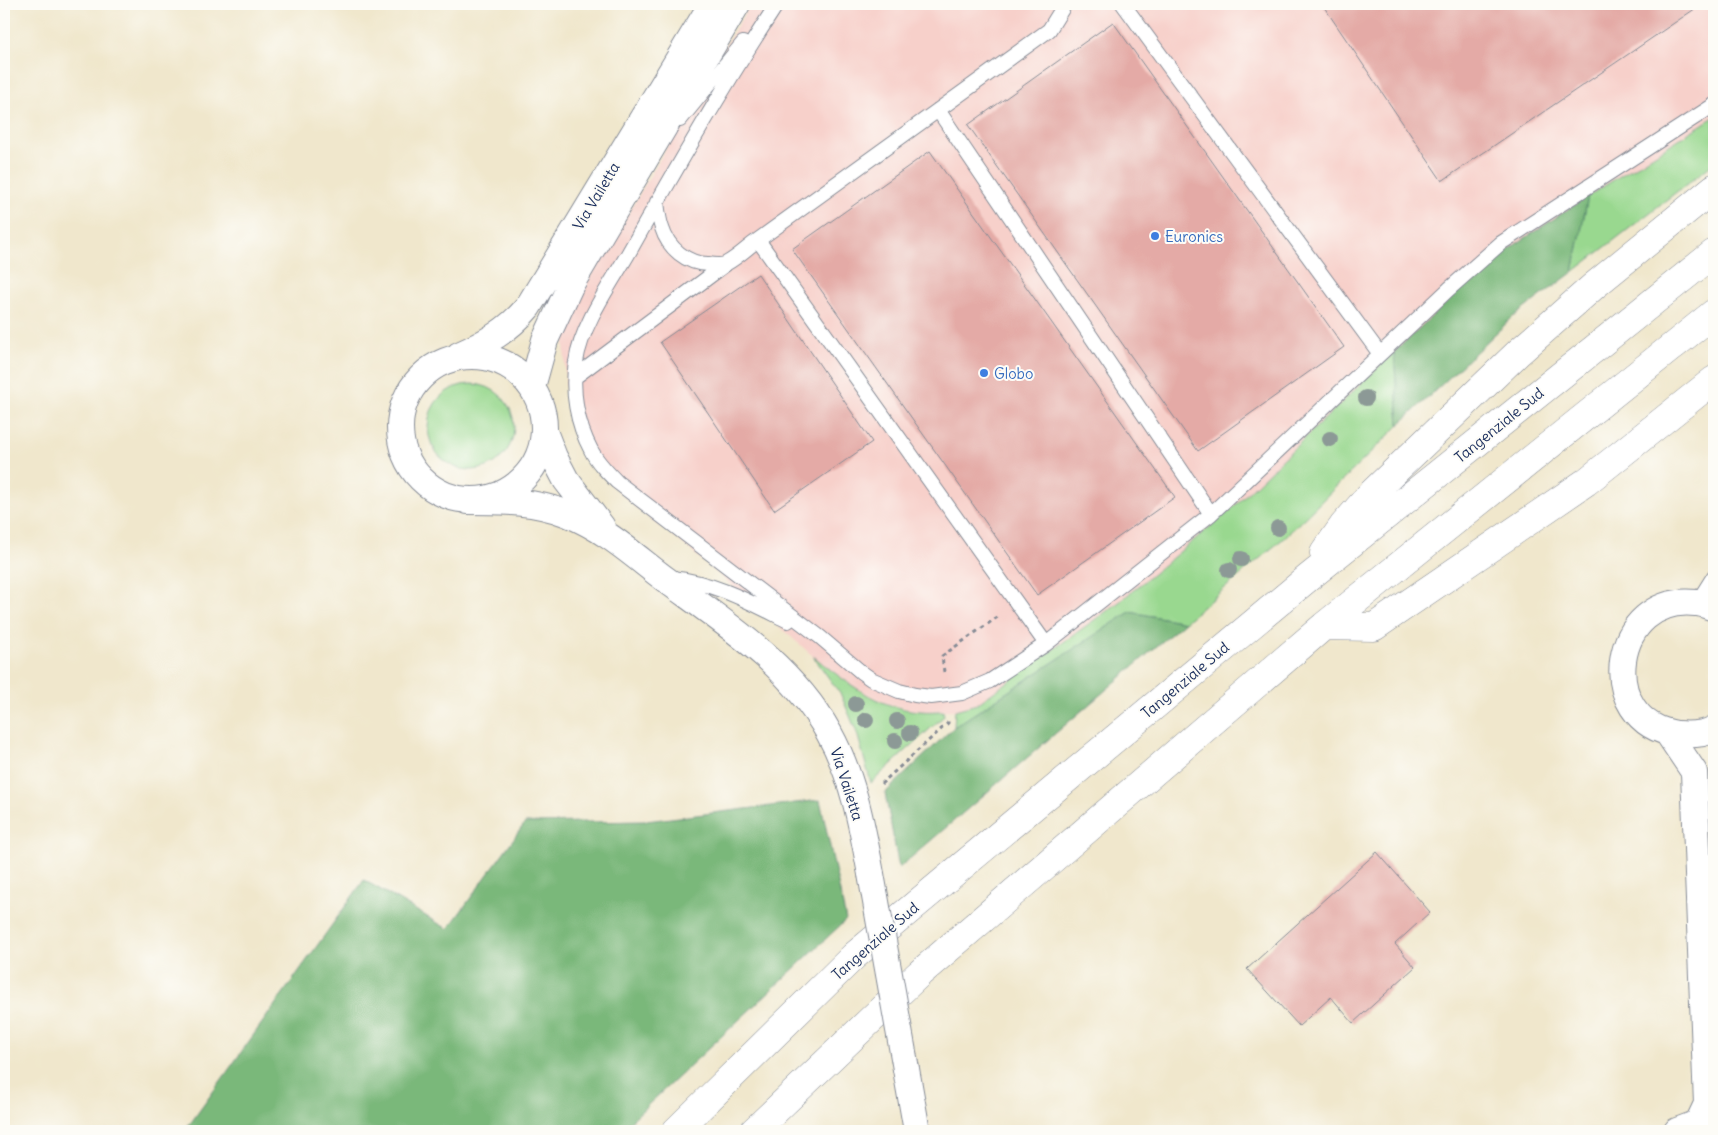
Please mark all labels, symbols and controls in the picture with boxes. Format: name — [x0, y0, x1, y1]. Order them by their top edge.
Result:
street label: Via Vailetta — [568, 158, 624, 233]
place label: Euronics — [1165, 227, 1223, 246]
marker: Euronics — [1149, 230, 1161, 242]
place label: Globo — [994, 364, 1033, 383]
marker: Globo — [978, 367, 990, 379]
street label: Tangenziale Sud — [1451, 383, 1548, 467]
street label: Tangenziale Sud — [1137, 638, 1233, 722]
street label: Via Vailetta — [826, 745, 868, 823]
street label: Tangenziale Sud — [828, 898, 923, 984]

